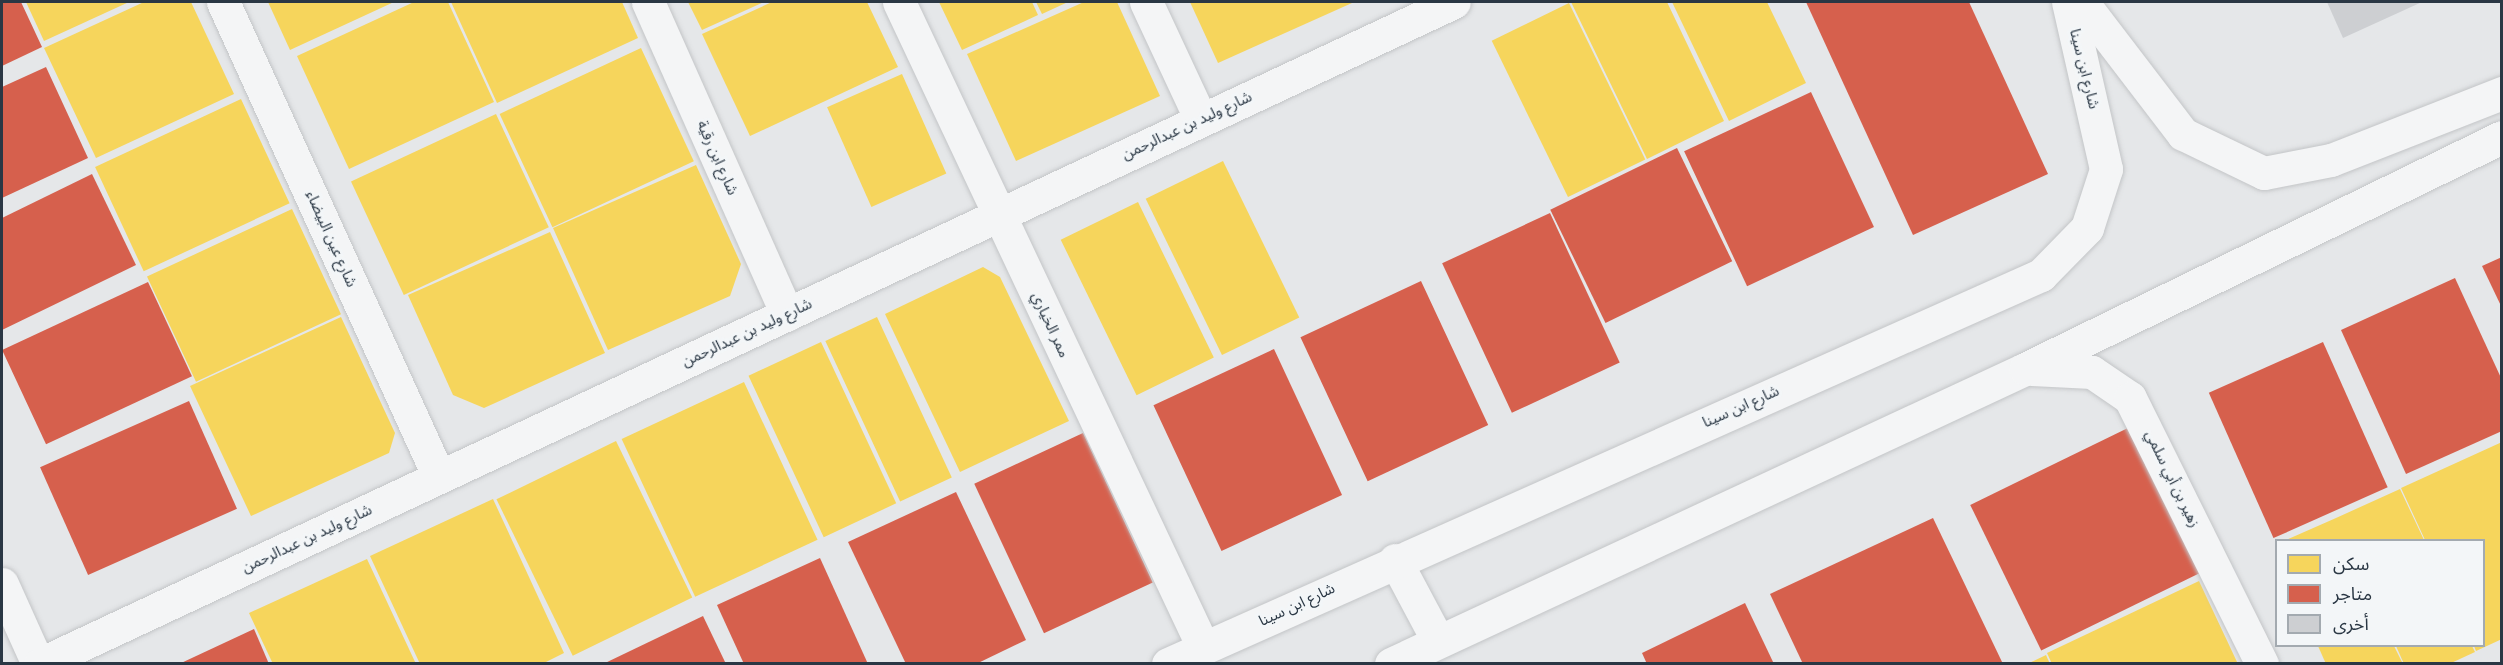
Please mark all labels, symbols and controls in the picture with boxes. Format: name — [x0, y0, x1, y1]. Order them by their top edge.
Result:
street label: شارع ابن سينا — [2065, 27, 2103, 111]
street label: شارع وليد بن عبدالرحمن — [1119, 88, 1255, 164]
street label: شارع ابن رقية — [693, 118, 741, 198]
street label: شارع عين البيضاء — [302, 188, 360, 290]
street label: ممر الخياري — [1027, 289, 1073, 361]
street label: شارع وليد بن عبدالرحمن — [679, 295, 815, 371]
street label: شارع ابن سينا — [1700, 382, 1782, 432]
street label: زهير بن أبي سلمي — [2141, 428, 2203, 530]
street label: شارع وليد بن عبدالرحمن — [239, 501, 375, 577]
legend — [2275, 539, 2485, 647]
text: سكن — [2333, 553, 2369, 575]
street label: شارع ابن سينا — [1256, 580, 1338, 630]
text: متاجر — [2333, 583, 2372, 605]
text: أخرى — [2333, 613, 2369, 635]

